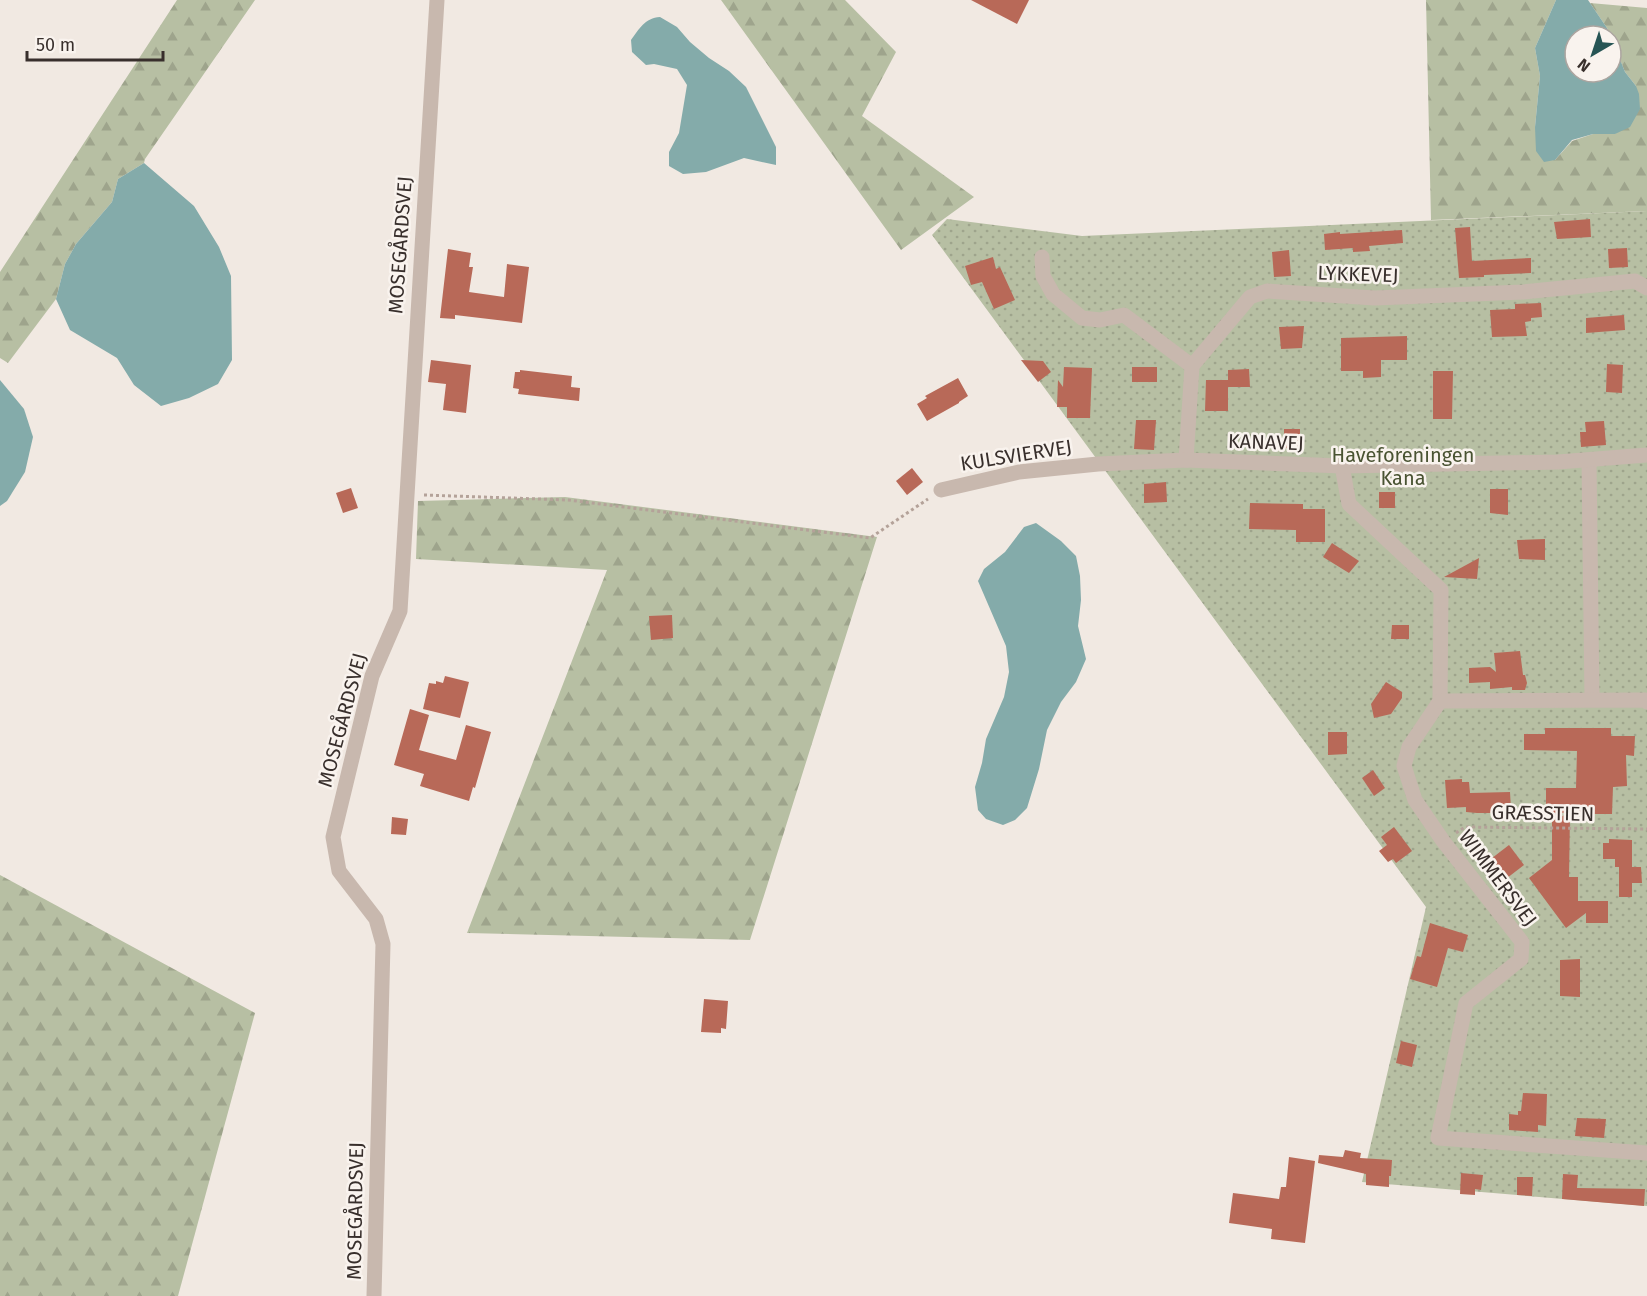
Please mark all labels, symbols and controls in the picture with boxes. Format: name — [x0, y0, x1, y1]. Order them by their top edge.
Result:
scale bar — [27, 24, 164, 62]
north arrow — [1563, 24, 1623, 84]
text: 50 m — [36, 34, 75, 56]
text: N — [1574, 55, 1594, 76]
street label: MOSEGÅRDSVEJ — [382, 175, 417, 315]
street label: LYKKEVEJ — [1317, 261, 1399, 287]
street label: KANAVEJ — [1228, 429, 1304, 455]
street label: KULSVIERVEJ — [959, 434, 1073, 476]
park label: Haveforeningen Kana — [1332, 443, 1474, 490]
street label: MOSEGÅRDSVEJ — [312, 650, 371, 790]
street label: GRÆSSTIEN — [1492, 800, 1594, 826]
street label: WIMMERSVEJ — [1454, 825, 1542, 931]
street label: MOSEGÅRDSVEJ — [341, 1142, 368, 1280]

